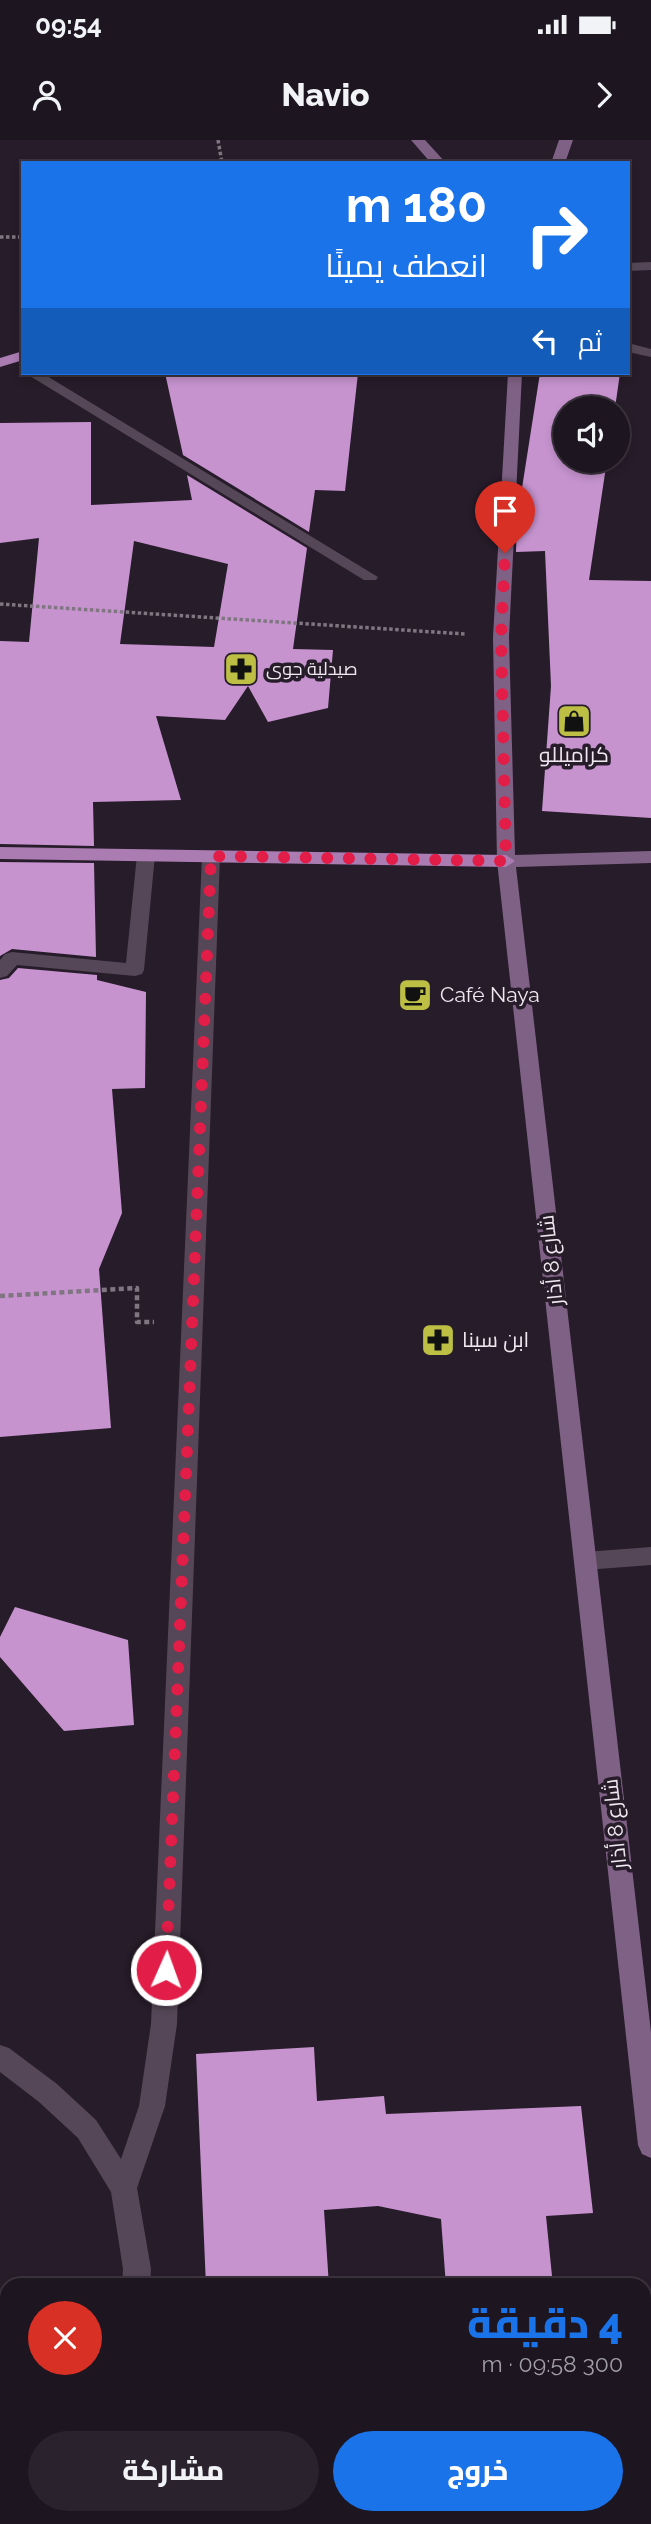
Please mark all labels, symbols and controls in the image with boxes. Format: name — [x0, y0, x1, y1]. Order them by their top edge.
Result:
text: 09:54 — [35, 10, 102, 40]
icon: person — [28, 76, 66, 114]
text: Navio — [281, 76, 370, 113]
icon: forward — [585, 76, 623, 114]
text: 180 m — [346, 176, 487, 233]
icon: right — [511, 189, 602, 280]
text: انعطف يمينًا — [325, 247, 487, 284]
icon: left — [526, 322, 564, 360]
text: ثم — [578, 327, 602, 357]
map controls — [553, 396, 630, 473]
button: sound — [553, 396, 630, 473]
pin — [475, 481, 535, 553]
icon: arrive — [486, 492, 524, 530]
pharmacy icon: صيدلية جوى — [222, 650, 260, 688]
place label: صيدلية جوى — [266, 658, 357, 680]
shop icon: كراميللو — [555, 702, 593, 740]
place label: كراميللو — [539, 742, 609, 767]
cafe icon: Café Naya — [396, 976, 434, 1014]
place label: Café Naya — [440, 982, 540, 1007]
street label: شارع 8 أذار — [533, 1213, 570, 1308]
pharmacy icon: ابن سينا — [419, 1321, 457, 1359]
place label: ابن سينا — [462, 1327, 529, 1353]
street label: شارع 8 أذار — [597, 1777, 634, 1872]
position arrow — [129, 1933, 203, 2007]
text: 4 دقيقة — [467, 2299, 623, 2348]
button: close — [28, 2301, 102, 2375]
text: 300 m · 09:58 — [481, 2350, 623, 2377]
button: مشاركة — [28, 2431, 319, 2511]
button: خروج — [333, 2431, 623, 2511]

